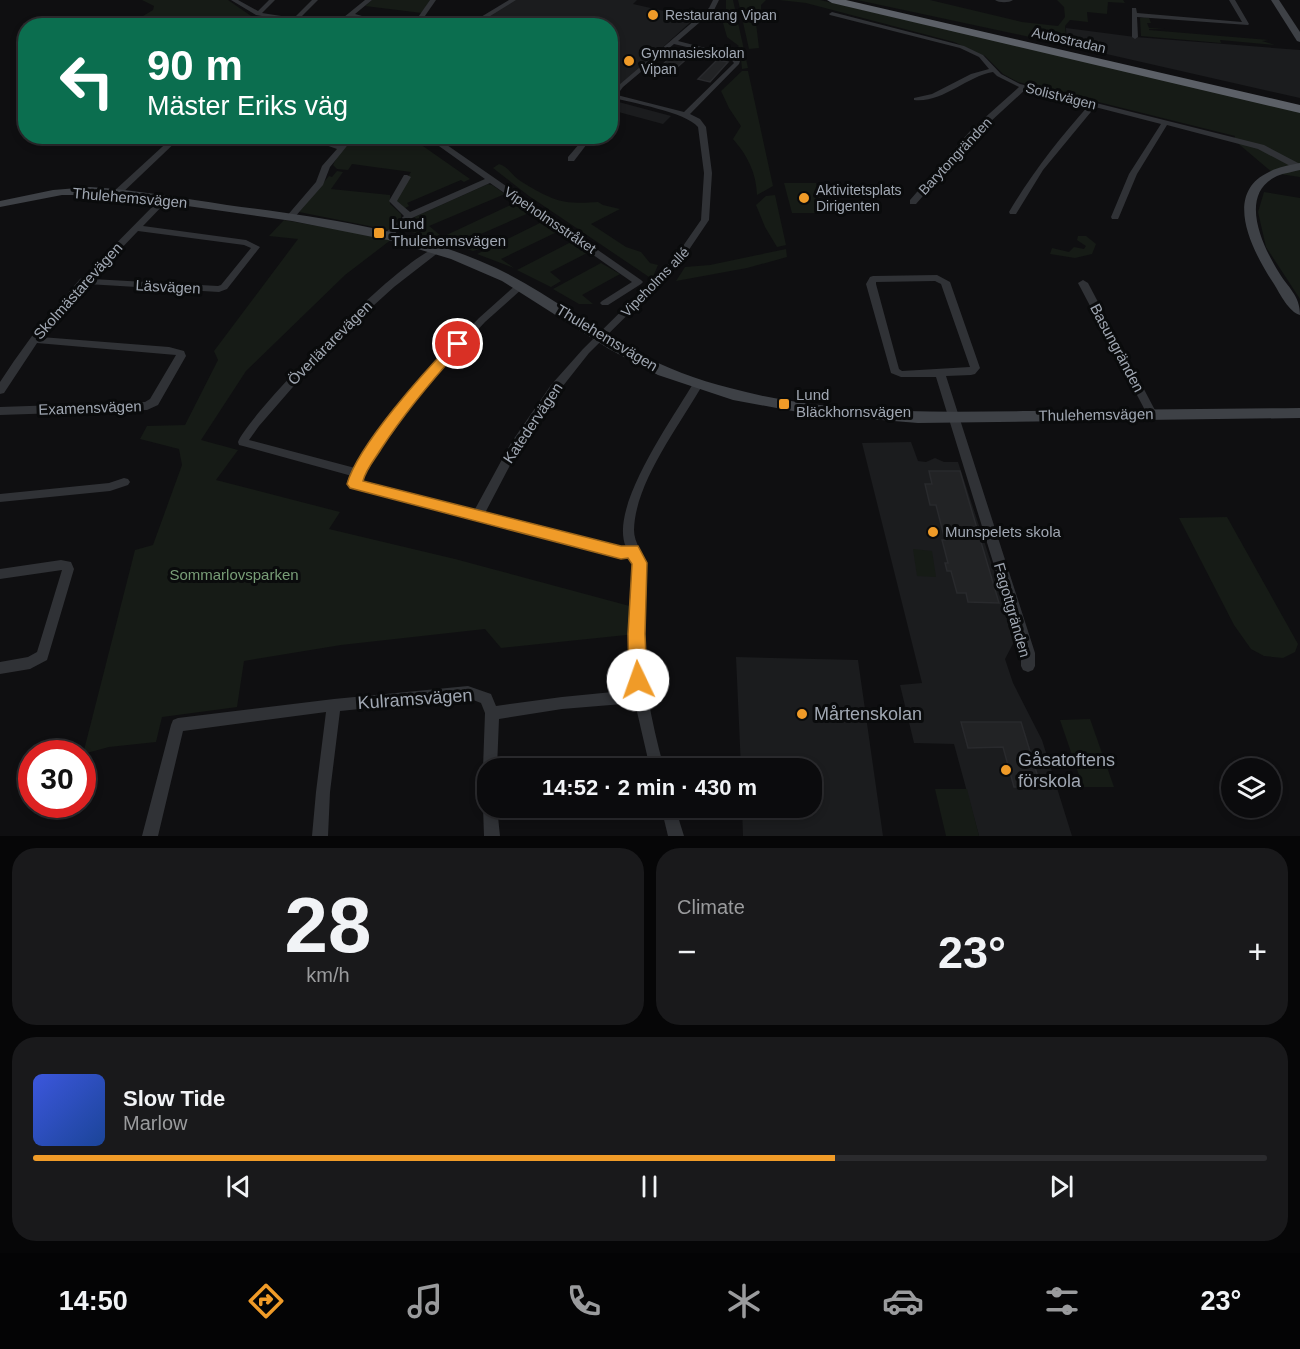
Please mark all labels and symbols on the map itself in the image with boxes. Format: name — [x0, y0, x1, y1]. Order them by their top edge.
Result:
place label: Restaurang Vipan — [665, 7, 777, 23]
marker: Restaurang Vipan — [646, 8, 660, 22]
street label: Autostradan — [1030, 24, 1108, 56]
place label: Gymnasieskolan Vipan — [641, 45, 745, 77]
marker: Gymnasieskolan Vipan — [622, 54, 636, 68]
street label: Solistvägen — [1024, 79, 1098, 113]
street label: Barytongränden — [915, 114, 995, 198]
place label: Aktivitetsplats Dirigenten — [816, 182, 902, 214]
street label: Vipeholmsstråket — [501, 183, 599, 257]
street label: Thulehemsvägen — [72, 184, 188, 211]
marker: Aktivitetsplats Dirigenten — [797, 191, 811, 205]
place label: Lund Thulehemsvägen — [391, 215, 506, 249]
marker: Lund Thulehemsvägen — [372, 226, 386, 240]
street label: Skolmästarevägen — [30, 239, 126, 343]
street label: Vipeholms allé — [618, 244, 692, 320]
street label: Läsvägen — [135, 276, 201, 297]
street label: Överlärarevägen — [284, 297, 375, 388]
street label: Thulehemsvägen — [554, 301, 661, 374]
street label: Basungränden — [1087, 301, 1148, 395]
pin — [432, 318, 483, 369]
street label: Katedervägen — [499, 379, 566, 466]
place label: Lund Bläckhornsvägen — [796, 386, 911, 420]
street label: Examensvägen — [38, 397, 142, 418]
marker: Lund Bläckhornsvägen — [777, 397, 791, 411]
street label: Thulehemsvägen — [1038, 405, 1154, 424]
place label: Munspelets skola — [945, 523, 1062, 540]
marker: Munspelets skola — [926, 525, 940, 539]
street label: Fagottgränden — [991, 561, 1034, 659]
park label: Sommarlovsparken — [169, 566, 299, 583]
position arrow — [606, 648, 670, 712]
street label: Kulramsvägen — [357, 685, 473, 713]
place label: Mårtenskolan — [814, 704, 922, 724]
marker: Mårtenskolan — [795, 707, 809, 721]
speed limit sign: 30 — [18, 740, 96, 818]
place label: Gåsatoftens förskola — [1018, 750, 1115, 791]
marker: Gåsatoftens förskola — [999, 763, 1013, 777]

